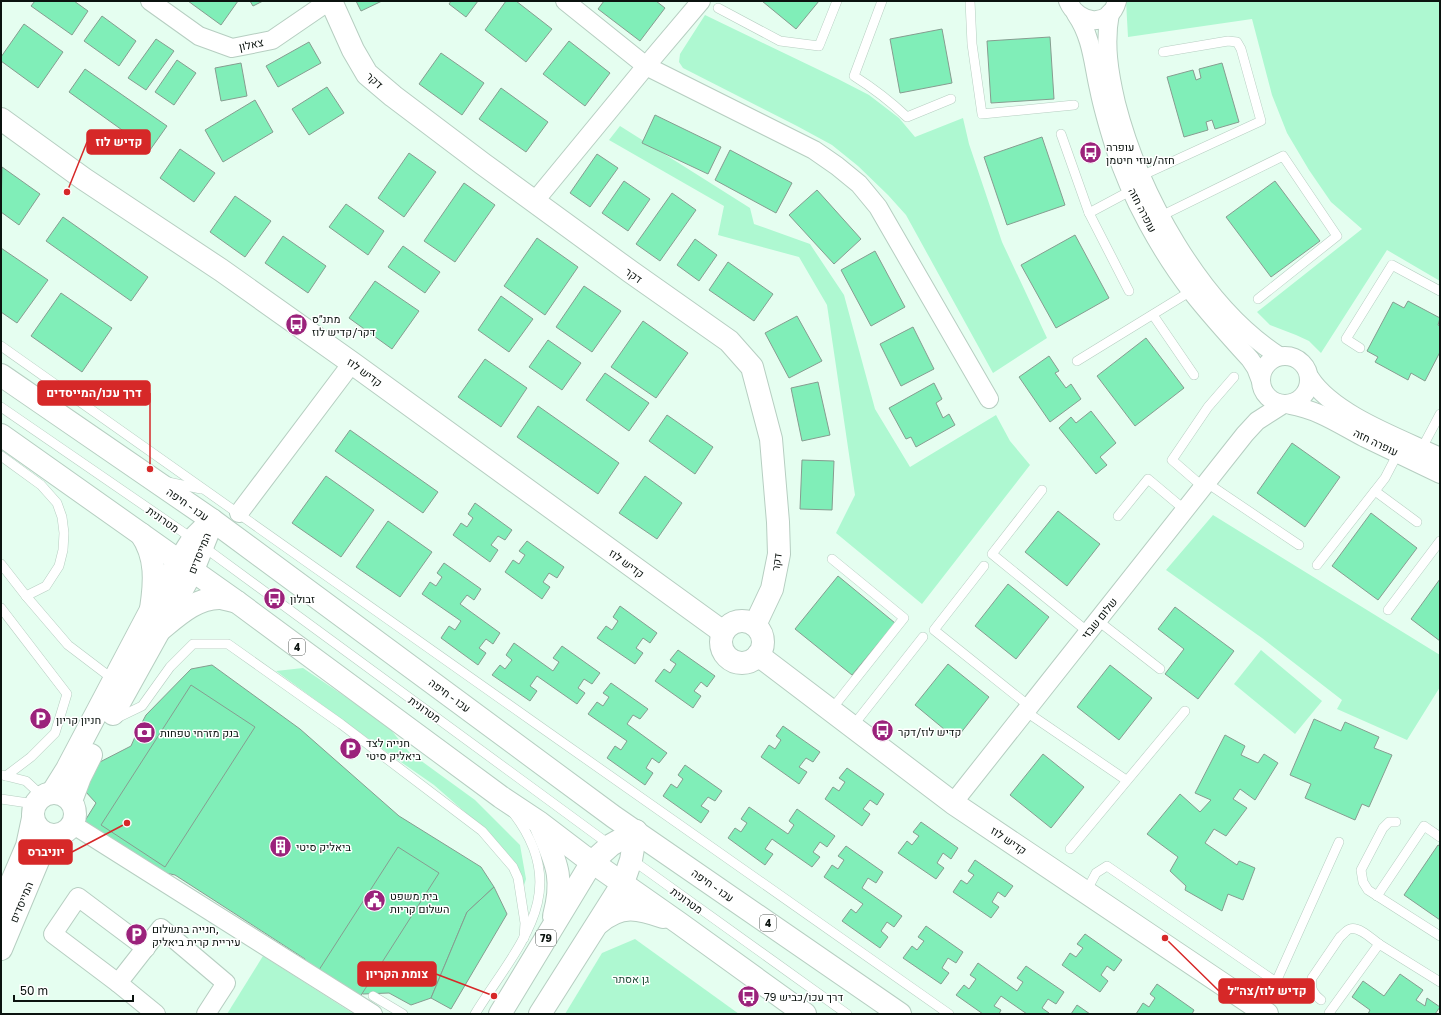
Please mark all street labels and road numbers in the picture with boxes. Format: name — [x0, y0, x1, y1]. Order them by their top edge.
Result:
street label: צאלון — [237, 35, 265, 53]
street label: דקר — [364, 69, 386, 91]
street label: עופרה חזה — [1126, 186, 1160, 234]
street label: דקר — [623, 265, 645, 286]
street label: קדיש לוז — [345, 355, 385, 389]
street label: עופרה חזה — [1352, 426, 1400, 458]
street label: עכו - חיפה — [164, 485, 212, 523]
street label: מטרונית — [144, 503, 182, 535]
street label: המייסדים — [185, 531, 213, 575]
street label: קדיש לוז — [607, 546, 647, 580]
street label: דקר — [768, 552, 784, 572]
street label: שלום שבזי — [1078, 595, 1120, 641]
road number: 4 — [289, 639, 305, 655]
street label: עכו - חיפה — [427, 675, 473, 715]
street label: מטרונית — [406, 693, 444, 725]
street label: קדיש לוז — [989, 823, 1029, 857]
street label: עכו - חיפה — [689, 866, 737, 904]
street label: המייסדים — [7, 880, 35, 924]
street label: מטרונית — [668, 884, 706, 916]
road number: 4 — [760, 915, 776, 931]
road number: 79 — [536, 930, 556, 946]

